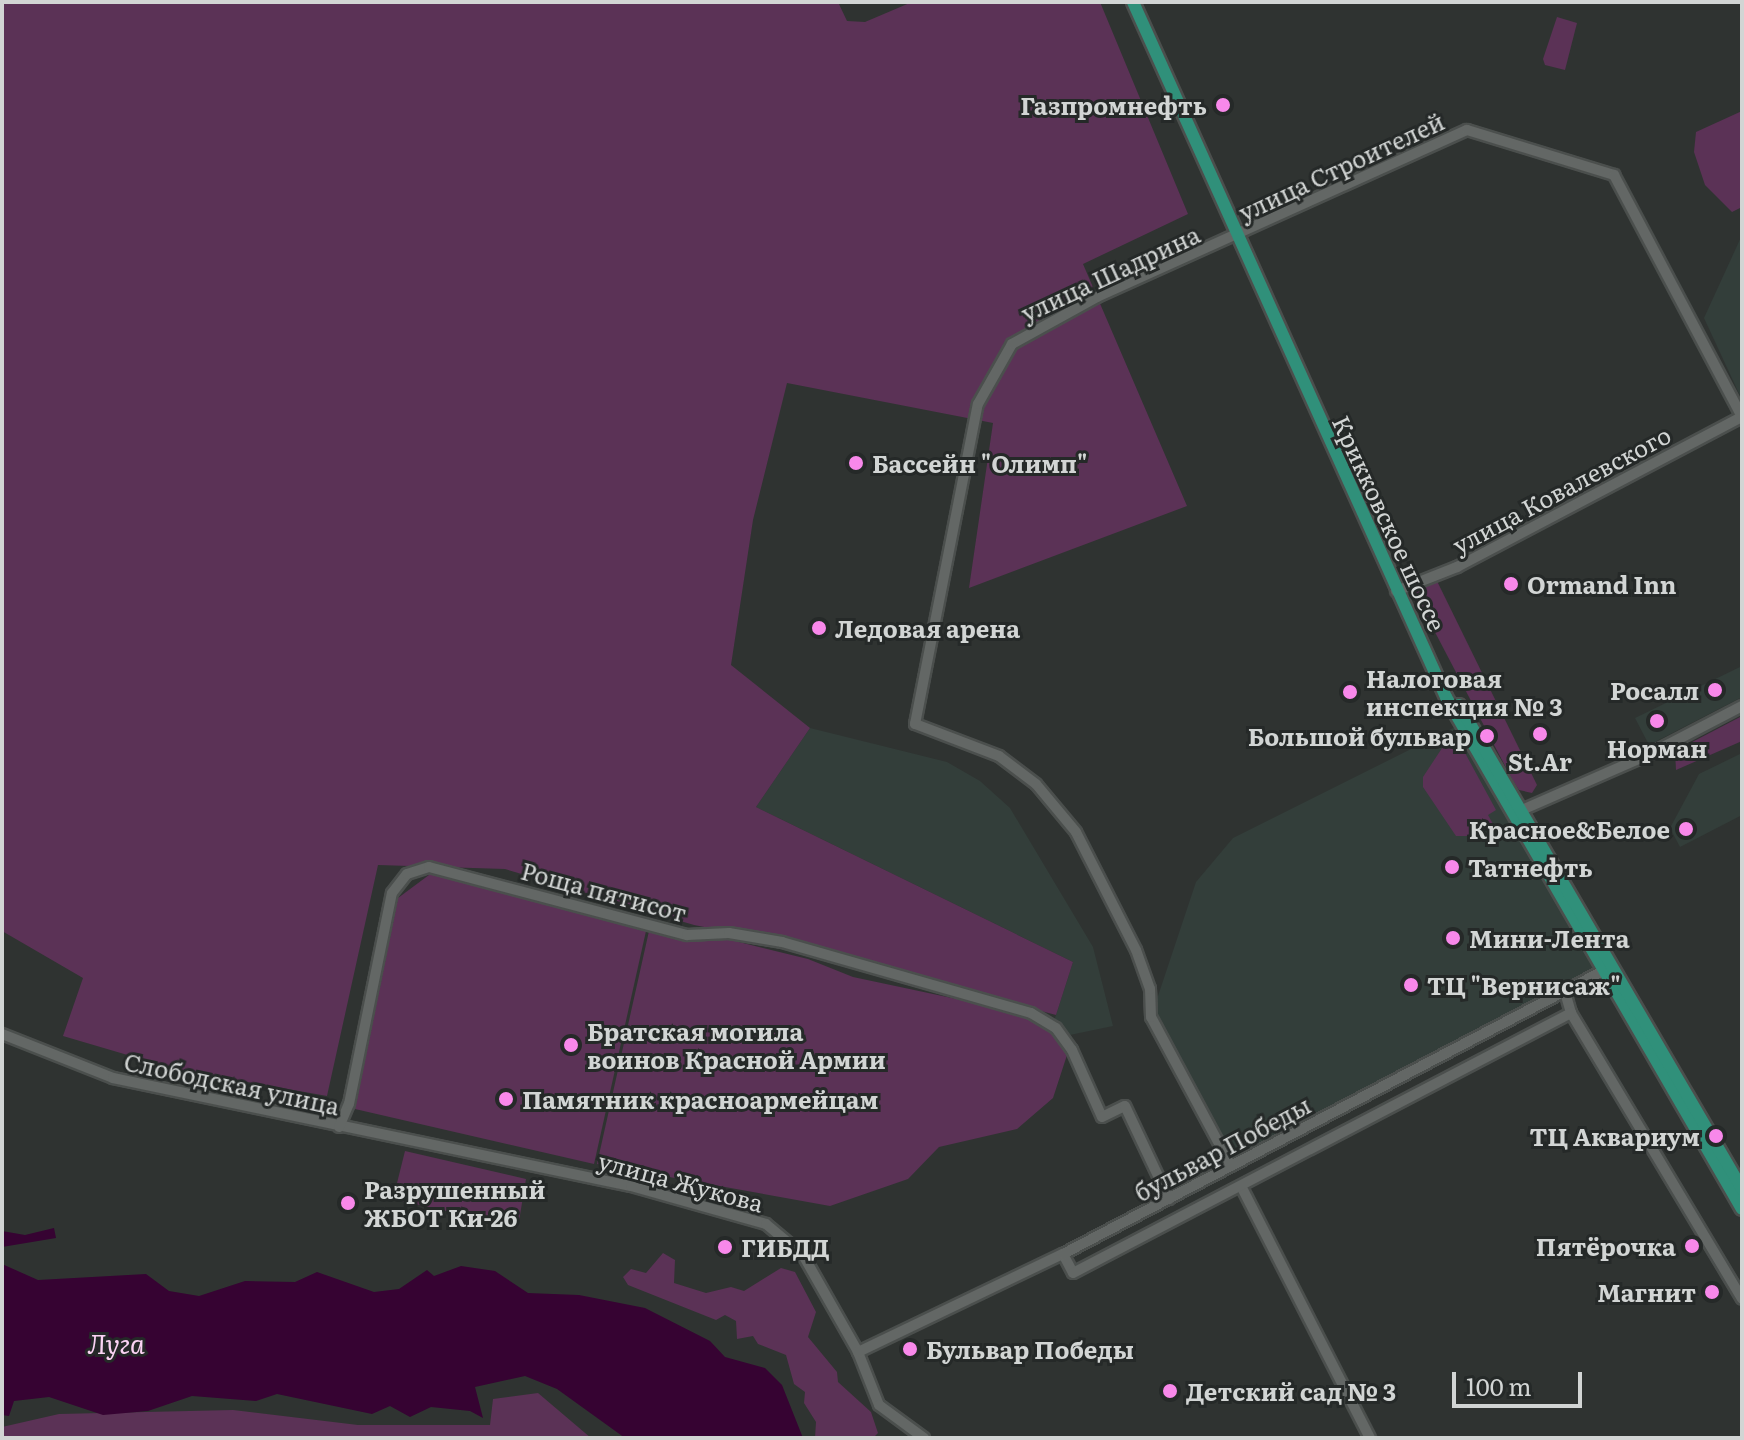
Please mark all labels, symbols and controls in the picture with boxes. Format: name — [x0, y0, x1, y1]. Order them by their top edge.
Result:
place label: Газпромнефть — [1020, 91, 1207, 119]
marker: Газпромнефть — [1214, 96, 1232, 114]
street label: улица Строителей — [1234, 106, 1448, 226]
street label: улица Шадрина — [1016, 219, 1204, 327]
street label: Крикковское шоссе — [1327, 411, 1453, 635]
street label: улица Ковалевского — [1447, 419, 1675, 559]
place label: Бассейн "Олимп" — [872, 449, 1088, 477]
marker: Бассейн "Олимп" — [847, 454, 865, 472]
place label: Ormand Inn — [1527, 570, 1676, 598]
marker: Ormand Inn — [1502, 575, 1520, 593]
place label: Ледовая арена — [835, 614, 1020, 642]
marker: Ледовая арена — [810, 619, 828, 637]
place label: Налоговая инспекция № 3 — [1366, 664, 1563, 720]
place label: Росалл — [1610, 676, 1699, 704]
marker: Росалл — [1706, 681, 1724, 699]
marker: Налоговая инспекция № 3 — [1341, 683, 1359, 701]
marker: Норман — [1648, 712, 1666, 730]
place label: Большой бульвар — [1248, 722, 1471, 750]
marker: St.Ar — [1531, 725, 1549, 743]
marker: Большой бульвар — [1478, 727, 1496, 745]
place label: Норман — [1607, 734, 1707, 762]
place label: St.Ar — [1508, 747, 1572, 775]
place label: Красное&Белое — [1469, 815, 1670, 843]
marker: Красное&Белое — [1677, 820, 1695, 838]
place label: Татнефть — [1468, 853, 1593, 881]
street label: Роща пятисот — [518, 855, 690, 927]
marker: Татнефть — [1443, 858, 1461, 876]
place label: Мини-Лента — [1469, 924, 1630, 952]
marker: Мини-Лента — [1444, 929, 1462, 947]
place label: ТЦ "Вернисаж" — [1427, 971, 1621, 999]
marker: ТЦ "Вернисаж" — [1402, 976, 1420, 994]
place label: Братская могила воинов Красной Армии — [587, 1017, 886, 1073]
marker: Братская могила воинов Красной Армии — [562, 1036, 580, 1054]
street label: Слободская улица — [122, 1046, 342, 1120]
place label: Памятник красноармейцам — [522, 1085, 878, 1113]
street label: бульвар Победы — [1129, 1089, 1315, 1207]
marker: Памятник красноармейцам — [497, 1090, 515, 1108]
place label: ТЦ Аквариум — [1529, 1122, 1700, 1150]
marker: ТЦ Аквариум — [1707, 1127, 1725, 1145]
street label: улица Жукова — [595, 1145, 767, 1217]
place label: Разрушенный ЖБОТ Ки-26 — [364, 1175, 545, 1231]
marker: Разрушенный ЖБОТ Ки-26 — [339, 1194, 357, 1212]
place label: Пятёрочка — [1536, 1232, 1676, 1260]
place label: ГИБДД — [741, 1233, 829, 1261]
marker: Пятёрочка — [1683, 1237, 1701, 1255]
marker: ГИБДД — [716, 1238, 734, 1256]
place label: Магнит — [1597, 1278, 1696, 1306]
marker: Магнит — [1703, 1283, 1721, 1301]
water label: Луга — [87, 1327, 145, 1359]
place label: Бульвар Победы — [926, 1335, 1134, 1363]
marker: Бульвар Победы — [901, 1340, 919, 1358]
scale bar — [1456, 1356, 1586, 1406]
text: 100 m — [1466, 1368, 1532, 1403]
place label: Детский сад № 3 — [1186, 1377, 1396, 1405]
marker: Детский сад № 3 — [1161, 1382, 1179, 1400]

